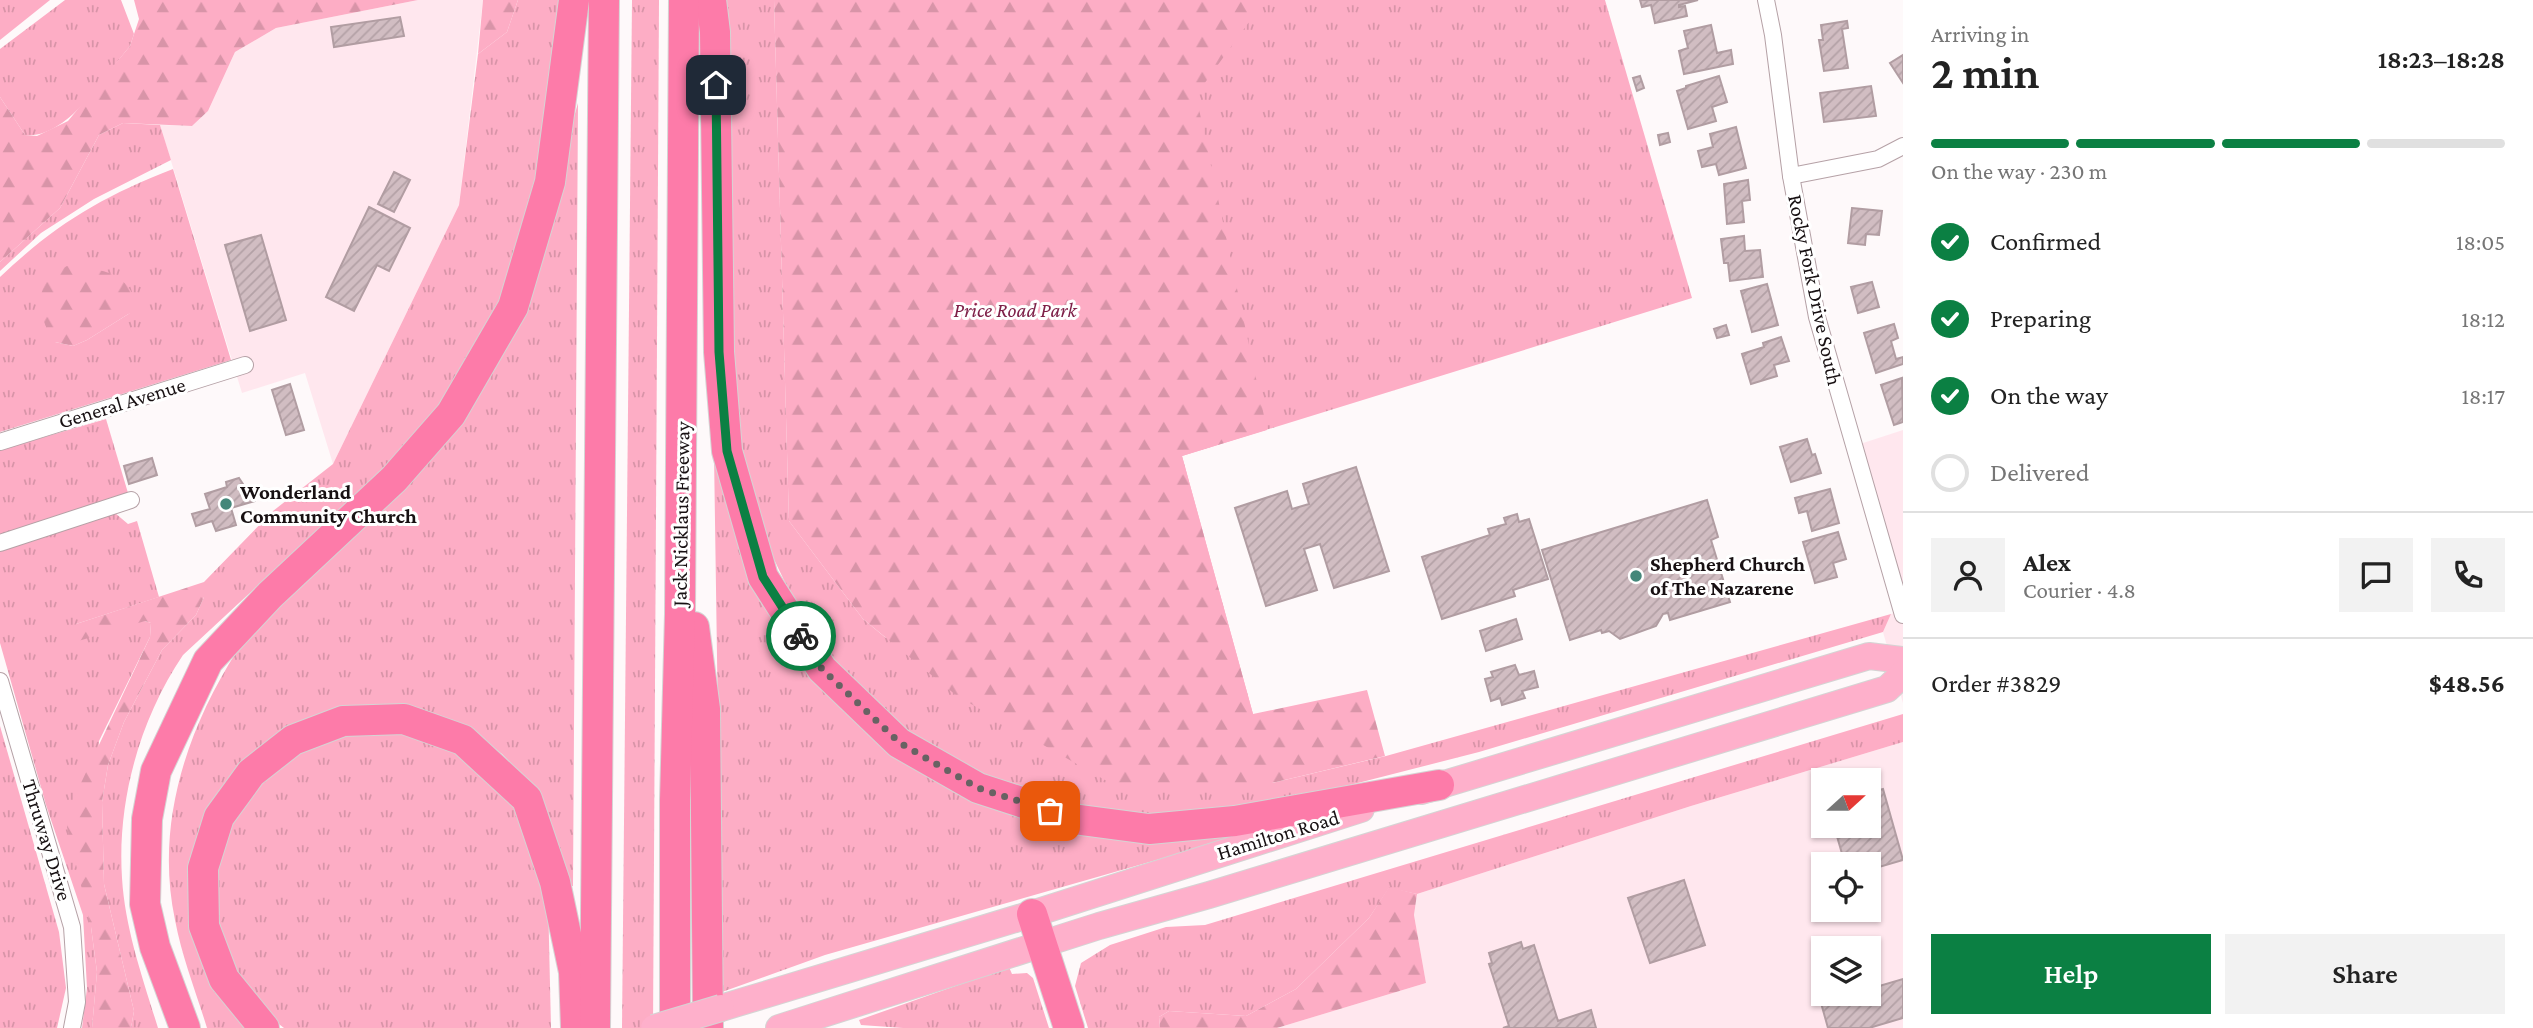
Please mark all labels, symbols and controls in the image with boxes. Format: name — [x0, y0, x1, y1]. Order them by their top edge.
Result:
text: Arriving in — [1931, 21, 2029, 47]
text: 18:23–18:28 — [2378, 45, 2505, 74]
text: 2 min — [1931, 47, 2039, 98]
pin — [686, 55, 746, 115]
icon: home — [697, 66, 735, 104]
text: On the way · 230 m — [1931, 158, 2107, 184]
street label: Rocky Fork Drive South — [1783, 192, 1847, 388]
icon: check — [1931, 223, 1969, 261]
text: Confirmed — [1990, 227, 2101, 256]
text: 18:05 — [2456, 229, 2505, 255]
park label: Price Road Park — [953, 298, 1077, 322]
icon: check — [1931, 300, 1969, 338]
text: Preparing — [1990, 304, 2091, 333]
text: 18:12 — [2461, 306, 2505, 332]
street label: General Avenue — [56, 372, 188, 434]
icon: check — [1931, 377, 1969, 415]
text: On the way — [1990, 381, 2108, 410]
text: 18:17 — [2461, 383, 2505, 409]
street label: Jack Nicklaus Freeway — [667, 421, 695, 609]
text: Delivered — [1990, 458, 2089, 487]
place label: Wonderland Community Church — [239, 480, 417, 528]
marker: Wonderland Community Church — [218, 496, 234, 512]
button: person — [1931, 538, 2005, 612]
button: chat — [2339, 538, 2413, 612]
button: phone — [2431, 538, 2505, 612]
text: Alex — [2023, 548, 2071, 577]
place label: Shepherd Church of The Nazarene — [1650, 552, 1805, 600]
marker: Shepherd Church of The Nazarene — [1628, 568, 1644, 584]
text: Courier · 4.8 — [2023, 577, 2136, 603]
courier — [766, 601, 836, 671]
icon: bike — [782, 617, 820, 655]
text: Order #3829 — [1931, 669, 2062, 698]
text: $48.56 — [2429, 669, 2505, 698]
north arrow — [1811, 768, 1881, 838]
map controls — [1811, 768, 1881, 1006]
street label: Thruway Drive — [17, 776, 77, 904]
pin — [1020, 781, 1080, 841]
icon: bag — [1031, 792, 1069, 830]
street label: Hamilton Road — [1214, 805, 1342, 865]
button: locate — [1811, 852, 1881, 922]
button: Help — [1931, 934, 2211, 1014]
button: Share — [2225, 934, 2505, 1014]
button: layers — [1811, 936, 1881, 1006]

